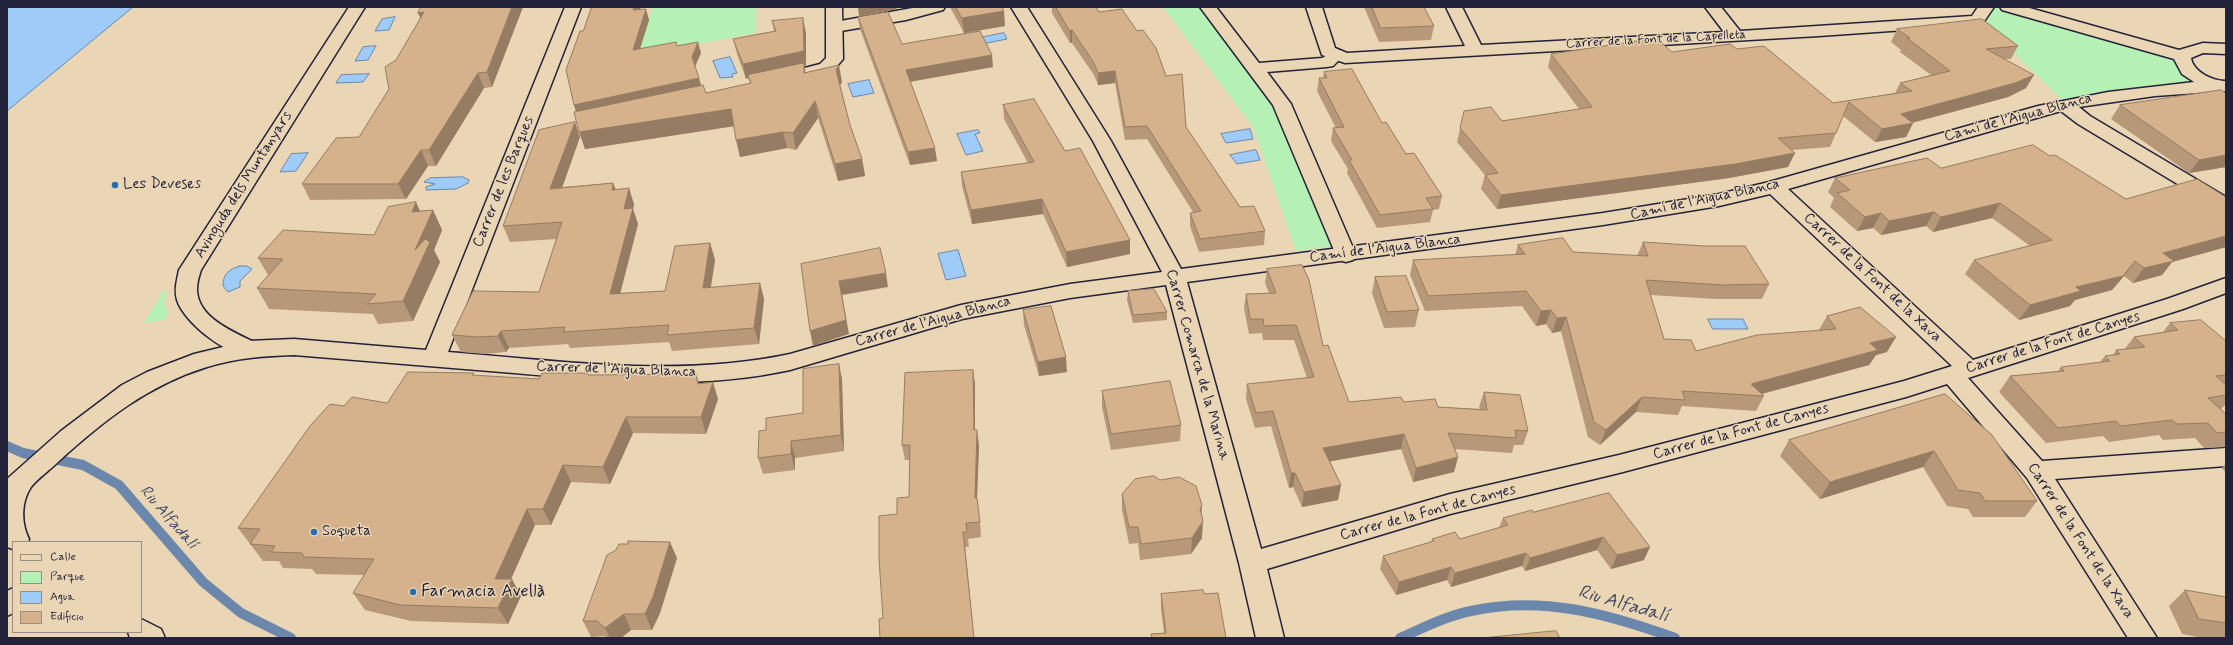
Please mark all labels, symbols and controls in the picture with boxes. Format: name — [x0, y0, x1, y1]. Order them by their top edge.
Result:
street label: Carrer de la Font de la Capelleta — [1565, 27, 1747, 53]
street label: Camí de l’Aigua Blanca — [1942, 90, 2094, 146]
street label: Avinguda dels Muntanyars — [191, 108, 297, 262]
street label: Carrer de les Barques — [469, 114, 539, 250]
street label: Camí de l’Aigua Blanca — [1629, 175, 1781, 225]
place label: Les Deveses — [123, 176, 201, 194]
marker: Les Deveses — [110, 180, 120, 190]
street label: Carrer de la Font de la Xava — [1799, 209, 1945, 347]
street label: Camí de l’Aigua Blanca — [1308, 231, 1462, 267]
street label: Carrer Comarca de la Marina — [1161, 267, 1233, 463]
street label: Carrer de l’Aigua Blanca — [853, 293, 1013, 351]
street label: Carrer de la Font de Canyes — [1964, 308, 2142, 378]
street label: Carrer de l’Aigua Blanca — [536, 358, 696, 382]
street label: Carrer de la Font de Canyes — [1651, 400, 1831, 464]
street label: Carrer de la Font de la Xava — [2023, 460, 2137, 622]
street label: Carrer de la Font de Canyes — [1338, 481, 1518, 545]
water label: Riu Alfadalí — [135, 482, 201, 554]
place label: Soqueta — [322, 523, 371, 541]
marker: Soqueta — [309, 527, 319, 537]
legend — [12, 541, 142, 633]
text: Calle — [50, 549, 76, 565]
text: Parque — [50, 569, 85, 585]
place label: Farmacia Avellà — [421, 581, 545, 603]
water label: Riu Alfadalí — [1575, 581, 1671, 629]
marker: Farmacia Avellà — [408, 587, 418, 597]
text: Agua — [50, 589, 74, 605]
text: Edificio — [50, 609, 84, 625]

